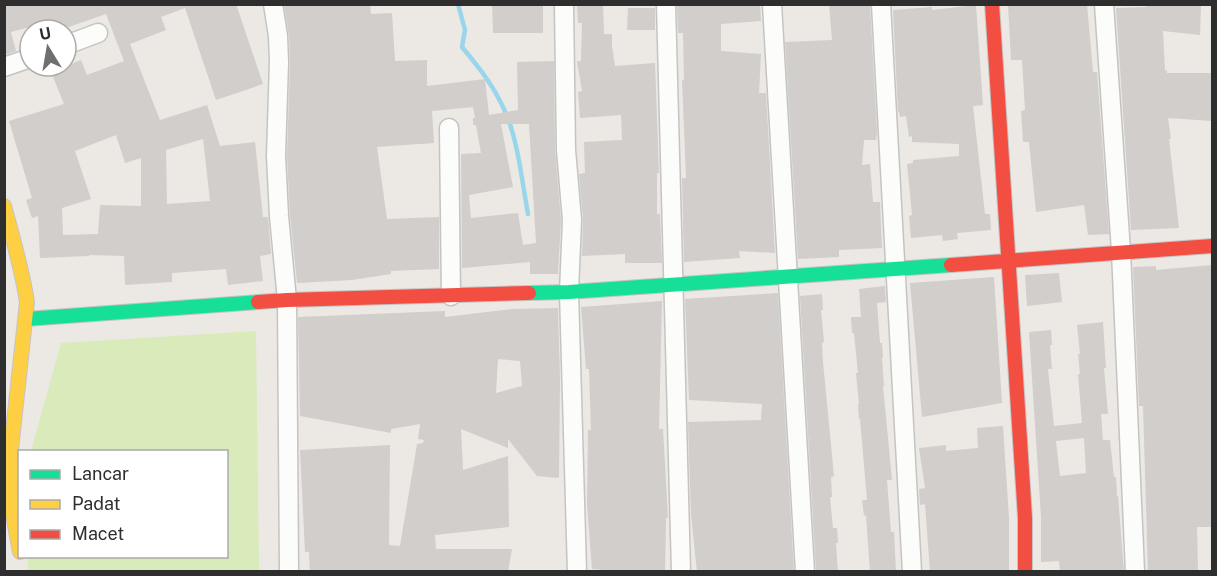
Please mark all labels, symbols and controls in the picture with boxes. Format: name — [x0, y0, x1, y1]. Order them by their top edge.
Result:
north arrow — [18, 18, 78, 78]
text: U — [38, 23, 53, 44]
legend — [18, 450, 228, 558]
text: Lancar — [72, 463, 129, 484]
text: Padat — [72, 493, 121, 514]
text: Macet — [72, 523, 124, 544]

